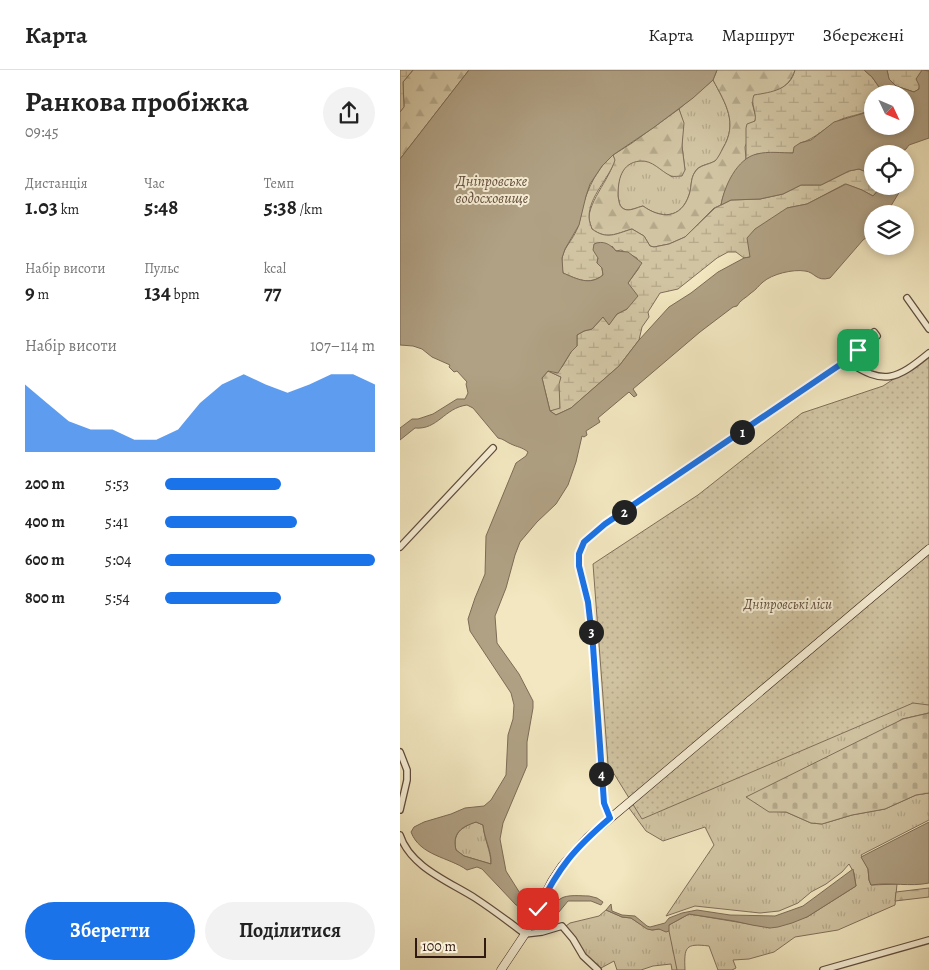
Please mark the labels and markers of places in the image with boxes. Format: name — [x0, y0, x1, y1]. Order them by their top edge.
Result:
pin — [837, 329, 879, 371]
pin: 1 — [730, 420, 754, 444]
pin: 2 — [612, 500, 636, 524]
pin: 3 — [578, 620, 604, 644]
pin: 4 — [588, 762, 614, 786]
pin — [517, 888, 559, 930]

